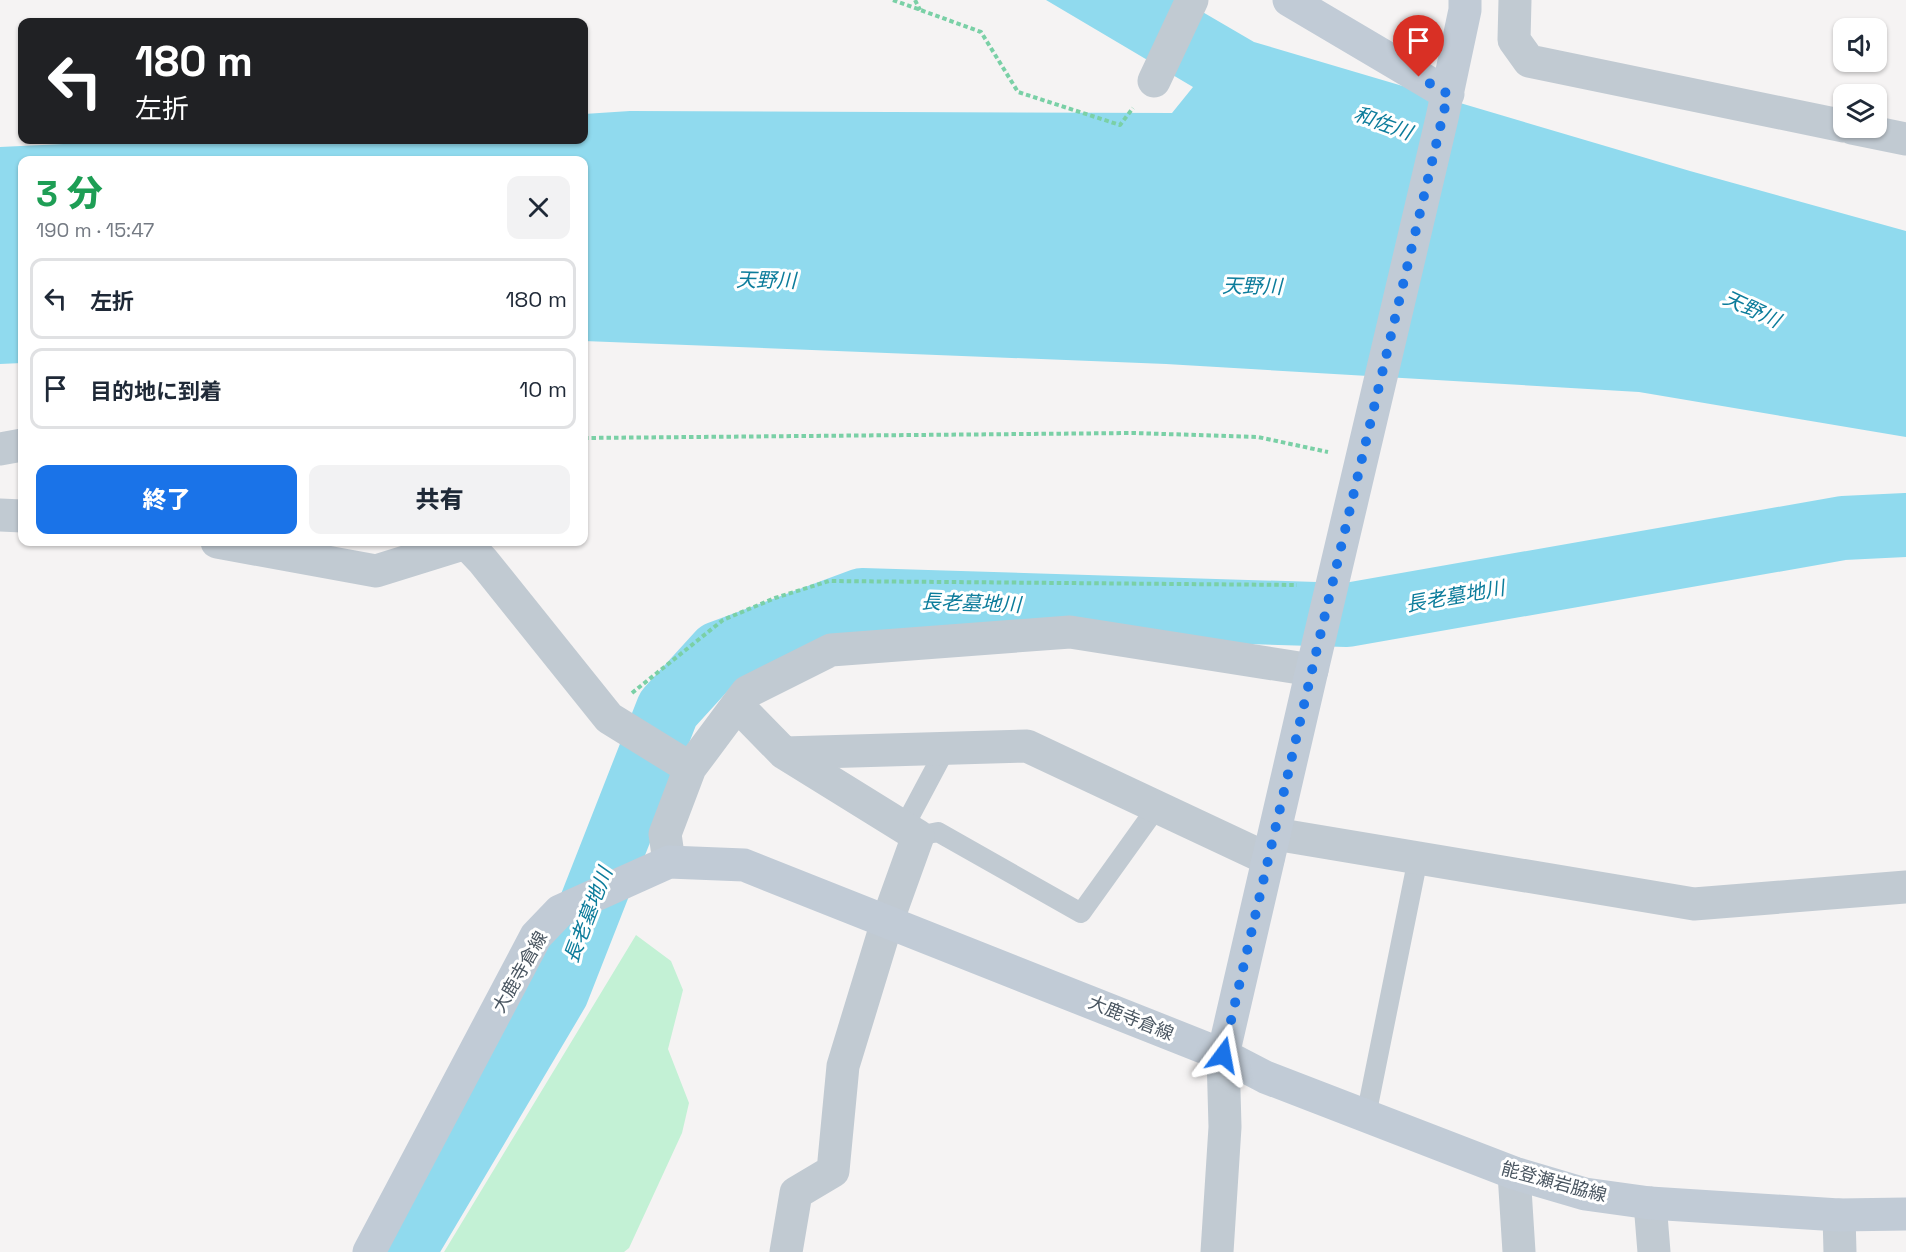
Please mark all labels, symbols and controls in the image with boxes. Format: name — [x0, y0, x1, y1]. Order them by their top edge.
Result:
pin — [1393, 15, 1444, 77]
map controls — [1833, 18, 1887, 138]
button: sound — [1833, 18, 1887, 72]
icon: arrive — [1402, 24, 1435, 57]
text: 180 m — [135, 35, 253, 88]
icon: left — [36, 42, 114, 120]
button: layers — [1833, 84, 1887, 138]
text: 左折 — [135, 91, 189, 126]
water label: 和佐川 — [1350, 101, 1418, 146]
text: 3 分 — [36, 171, 103, 217]
button: close — [507, 176, 570, 239]
text: 190 m · 15:47 — [36, 217, 154, 243]
water label: 天野川 — [736, 266, 798, 294]
water label: 天野川 — [1222, 272, 1284, 300]
icon: left — [39, 282, 72, 315]
text: 180 m — [505, 285, 567, 313]
water label: 天野川 — [1719, 285, 1786, 334]
text: 左折 — [90, 287, 134, 315]
icon: arrive — [39, 372, 72, 405]
text: 10 m — [519, 375, 567, 403]
text: 目的地に到着 — [90, 377, 222, 405]
button: 終了 — [36, 465, 297, 534]
button: 共有 — [309, 465, 570, 534]
water label: 長老墓地川 — [1404, 574, 1508, 617]
water label: 長老墓地川 — [921, 588, 1023, 618]
water label: 長老墓地川 — [558, 862, 619, 966]
street label: 大鹿寺倉線 — [487, 927, 552, 1016]
street label: 大鹿寺倉線 — [1085, 990, 1177, 1045]
position arrow — [1191, 1023, 1255, 1087]
street label: 能登瀬岩脇線 — [1499, 1156, 1609, 1207]

